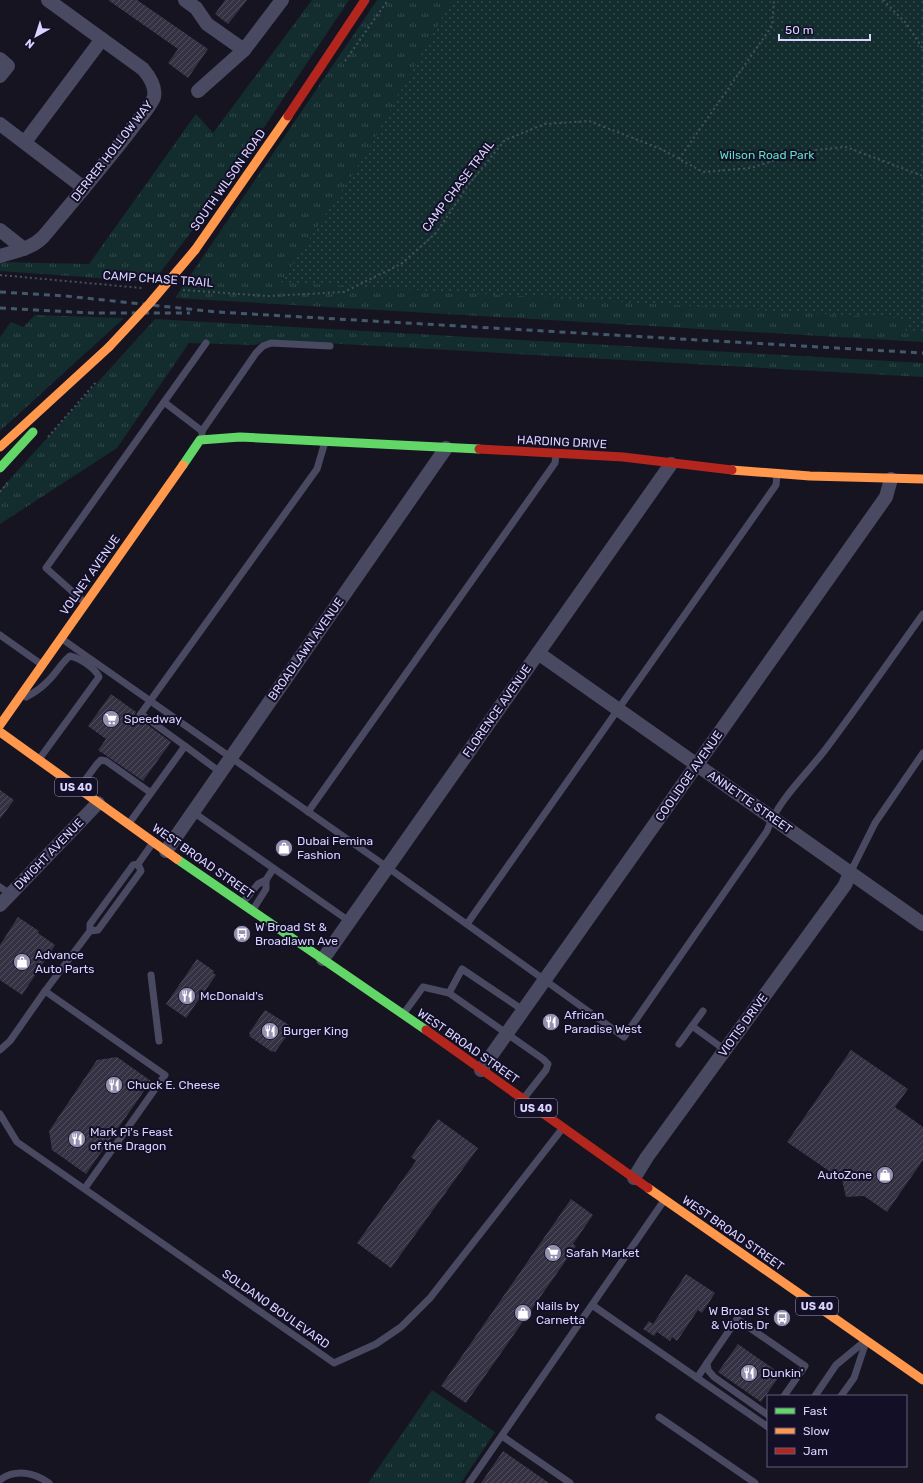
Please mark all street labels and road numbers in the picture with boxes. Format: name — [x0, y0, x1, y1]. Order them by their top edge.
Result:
street label: DERRER HOLLOW WAY — [68, 98, 156, 204]
street label: SOUTH WILSON ROAD — [188, 126, 268, 234]
street label: CAMP CHASE TRAIL — [419, 137, 497, 234]
street label: CAMP CHASE TRAIL — [102, 268, 214, 290]
street label: HARDING DRIVE — [517, 433, 607, 451]
street label: VOLNEY AVENUE — [57, 532, 123, 618]
street label: BROADLAWN AVENUE — [265, 595, 347, 703]
street label: FLORENCE AVENUE — [460, 662, 534, 760]
street label: COOLIDGE AVENUE — [653, 728, 725, 824]
street label: ANNETTE STREET — [705, 768, 795, 836]
road number: US 40 — [55, 778, 97, 796]
street label: DWIGHT AVENUE — [11, 815, 87, 893]
street label: WEST BROAD STREET — [150, 821, 256, 901]
street label: VIOTIS DRIVE — [716, 991, 770, 1059]
street label: WEST BROAD STREET — [415, 1006, 521, 1086]
road number: US 40 — [515, 1099, 557, 1117]
street label: WEST BROAD STREET — [680, 1193, 786, 1273]
street label: SOLDANO BOULEVARD — [220, 1267, 332, 1351]
road number: US 40 — [796, 1297, 838, 1315]

